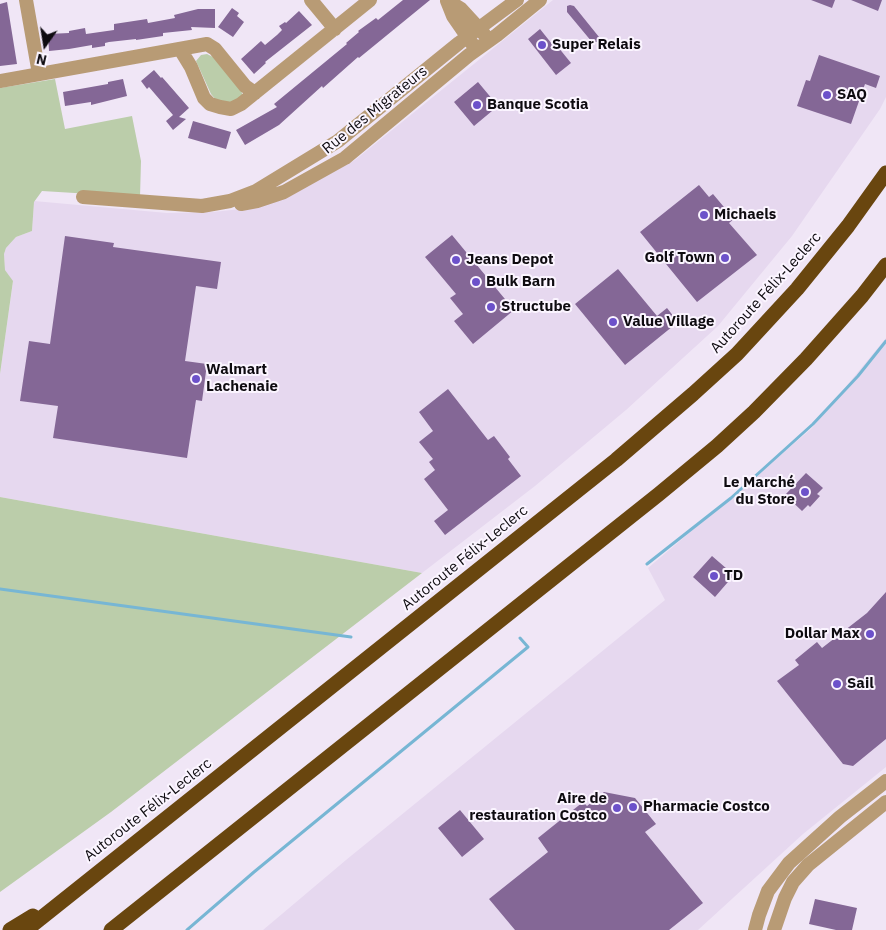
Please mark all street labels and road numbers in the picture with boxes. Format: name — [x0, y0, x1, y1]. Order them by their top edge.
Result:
street label: Rue des Migrateurs — [319, 62, 431, 158]
street label: Autoroute Félix-Leclerc — [707, 229, 825, 357]
street label: Autoroute Félix-Leclerc — [398, 502, 532, 614]
street label: Autoroute Félix-Leclerc — [81, 755, 215, 865]

